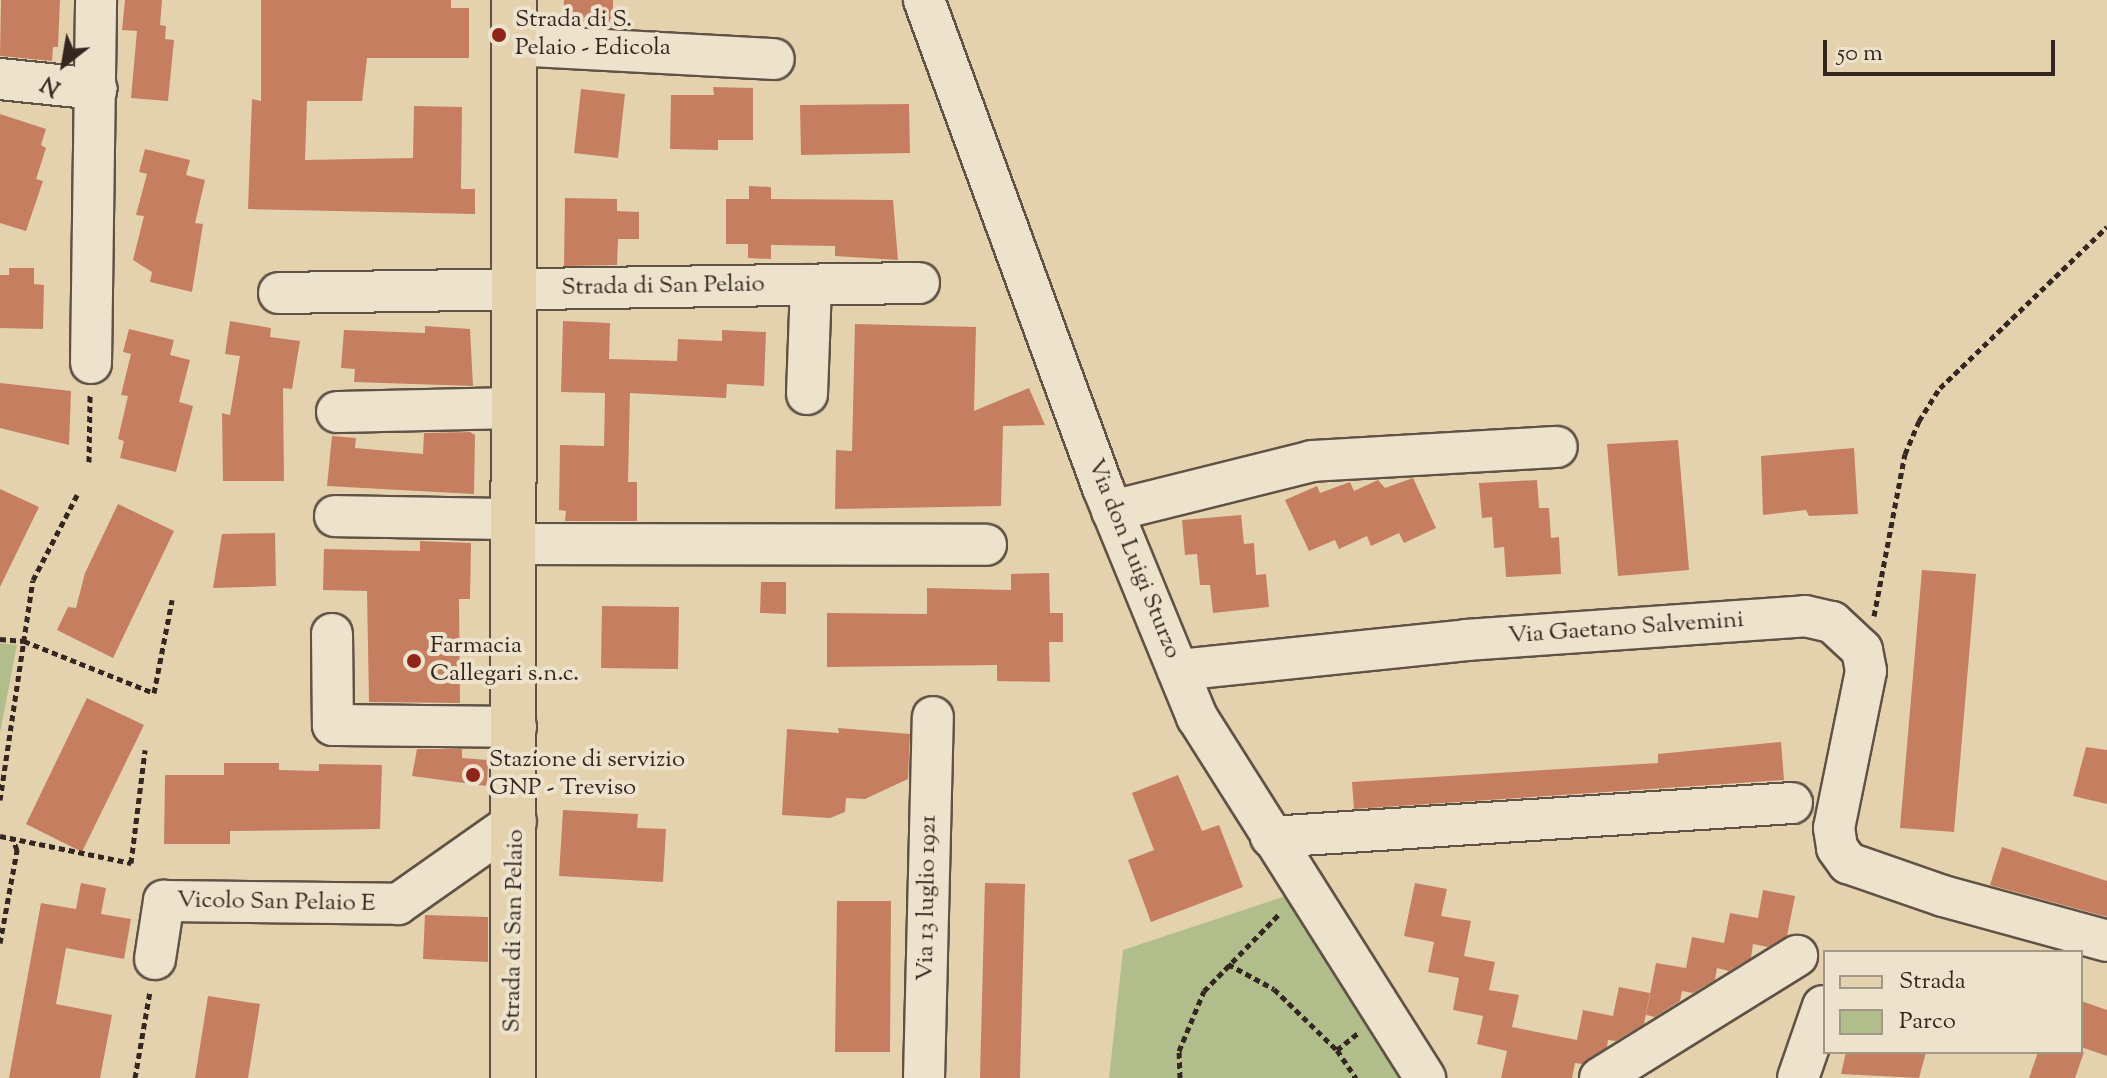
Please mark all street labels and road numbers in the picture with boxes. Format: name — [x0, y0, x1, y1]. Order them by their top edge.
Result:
street label: Strada di San Pelaio — [561, 271, 765, 303]
street label: Via don Luigi Sturzo — [1080, 455, 1186, 663]
street label: Via Gaetano Salvemini — [1507, 606, 1745, 652]
street label: Via 13 luglio 1921 — [912, 815, 944, 981]
street label: Strada di San Pelaio — [499, 829, 531, 1033]
street label: Vicolo San Pelaio E — [176, 887, 376, 919]

